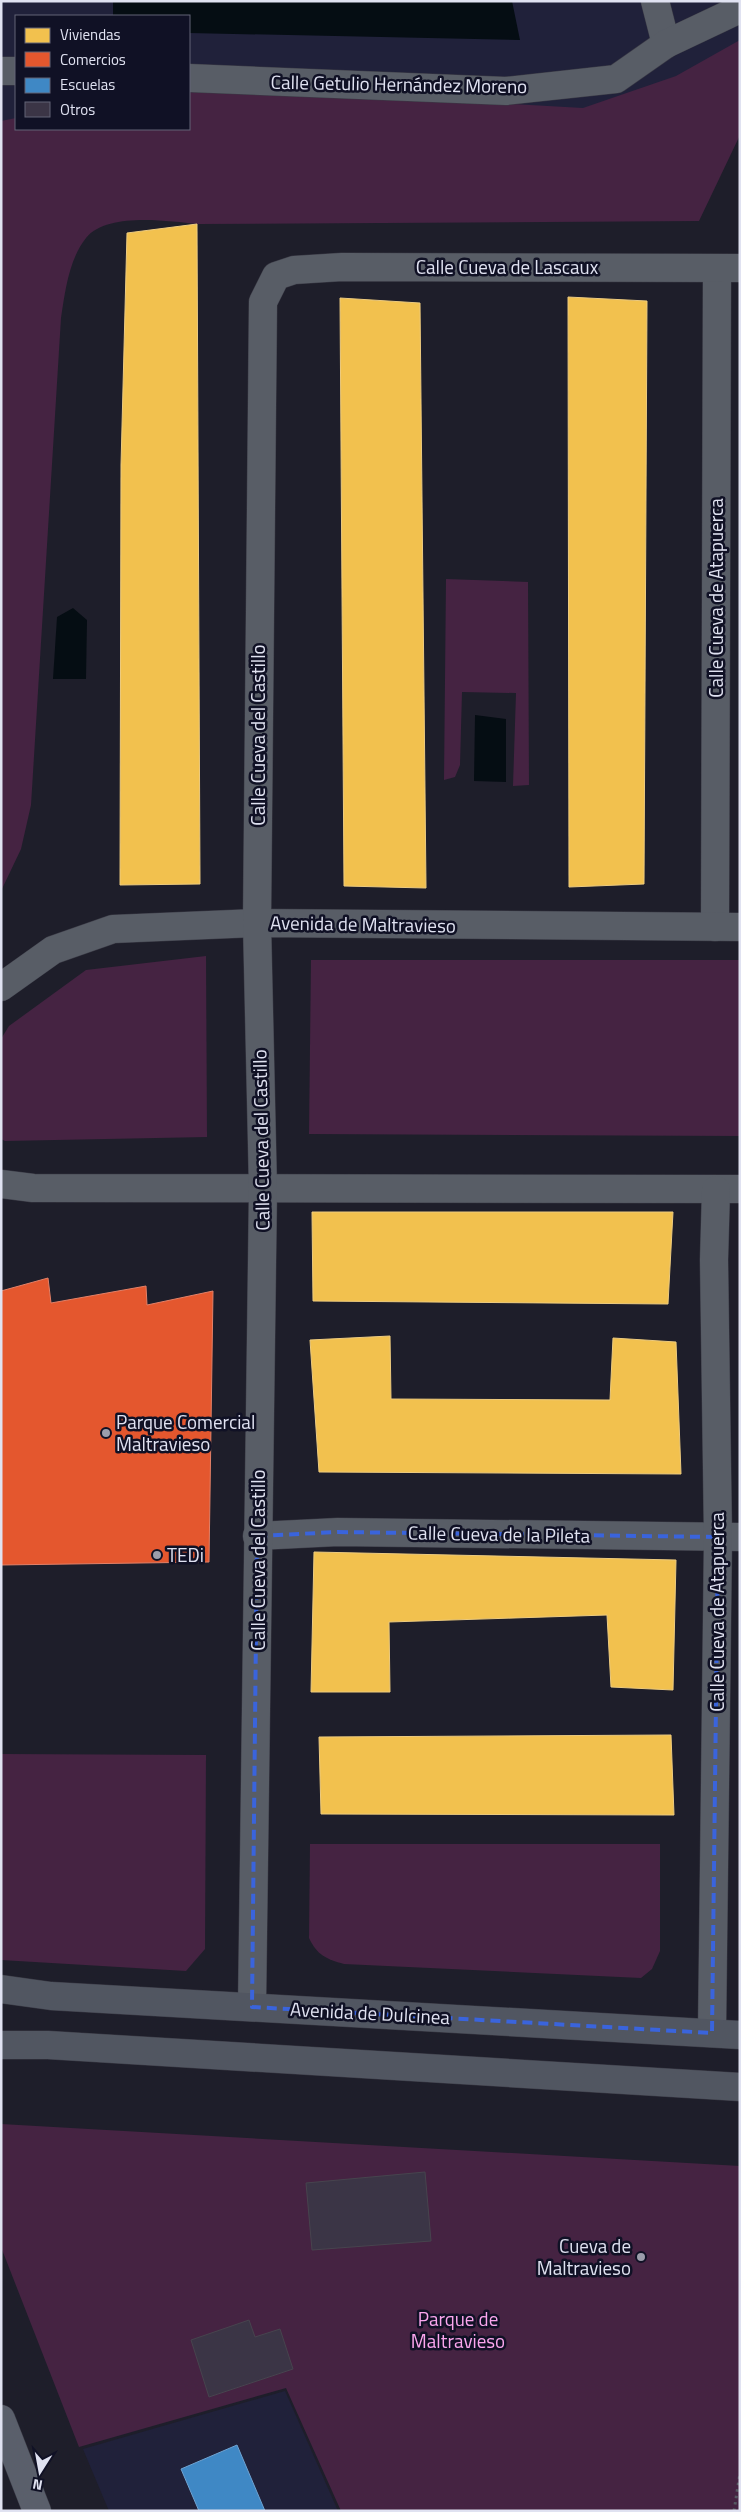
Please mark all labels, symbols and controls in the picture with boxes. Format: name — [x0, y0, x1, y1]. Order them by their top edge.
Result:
legend — [15, 15, 190, 130]
text: Viviendas — [60, 23, 121, 46]
text: Comercios — [60, 48, 126, 71]
street label: Calle Getulio Hernández Moreno — [270, 67, 528, 100]
text: Escuelas — [60, 73, 115, 96]
text: Otros — [60, 98, 95, 121]
street label: Calle Cueva de Lascaux — [416, 252, 599, 281]
street label: Calle Cueva de Atapuerca — [701, 498, 730, 698]
street label: Calle Cueva del Castillo — [243, 644, 272, 826]
street label: Avenida de Maltravieso — [270, 907, 456, 940]
street label: Calle Cueva del Castillo — [244, 1049, 277, 1231]
place label: Parque Comercial Maltravieso — [116, 1407, 255, 1458]
marker: Parque Comercial Maltravieso — [100, 1427, 112, 1439]
street label: Calle Cueva del Castillo — [243, 1469, 272, 1651]
street label: Calle Cueva de Atapuerca — [702, 1512, 731, 1712]
street label: Calle Cueva de la Pileta — [408, 1517, 591, 1550]
place label: TEDi — [167, 1540, 204, 1569]
marker: TEDi — [151, 1549, 163, 1561]
street label: Avenida de Dulcinea — [289, 1994, 451, 2031]
place label: Cueva de Maltravieso — [537, 2231, 631, 2282]
marker: Cueva de Maltravieso — [635, 2251, 647, 2263]
park label: Parque de Maltravieso — [411, 2304, 505, 2355]
north arrow — [15, 2447, 65, 2497]
text: N — [31, 2474, 44, 2496]

